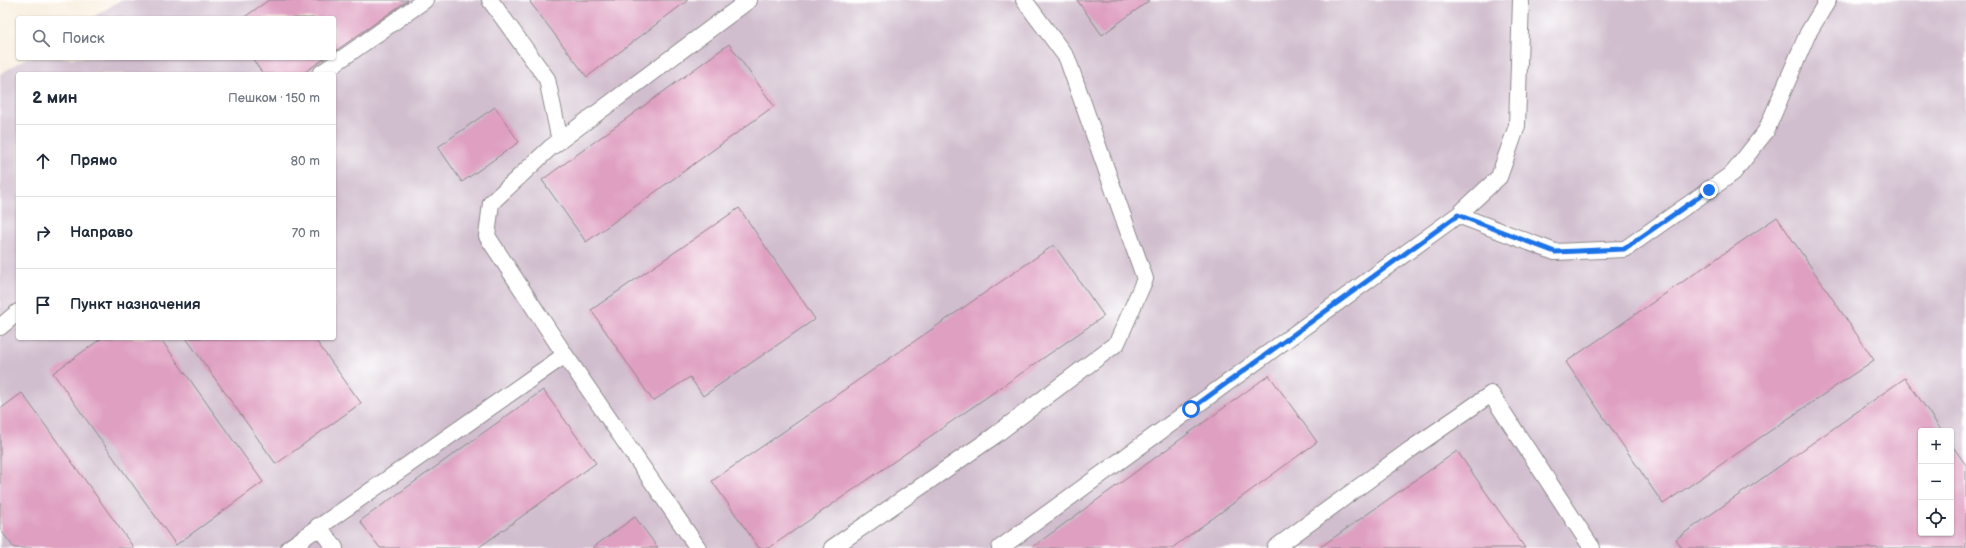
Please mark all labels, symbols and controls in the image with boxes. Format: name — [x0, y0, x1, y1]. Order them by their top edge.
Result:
search box — [16, 16, 336, 60]
icon: search — [30, 27, 52, 49]
text: Поиск — [62, 29, 105, 48]
text: 2 мин — [32, 88, 78, 108]
text: Пешком · 150 m — [228, 90, 320, 106]
icon: ahead — [32, 150, 54, 172]
text: Прямо — [70, 151, 117, 170]
text: 80 m — [291, 153, 320, 169]
route end — [1700, 181, 1718, 199]
icon: right — [32, 222, 54, 244]
text: Направо — [70, 223, 133, 242]
text: 70 m — [292, 225, 320, 241]
icon: arrive — [32, 294, 54, 316]
text: Пункт назначения — [70, 295, 201, 314]
route start — [1182, 400, 1200, 418]
map controls — [1918, 428, 1954, 536]
button: + — [1918, 428, 1954, 464]
button: − — [1918, 464, 1954, 500]
button: locate — [1918, 500, 1954, 536]

